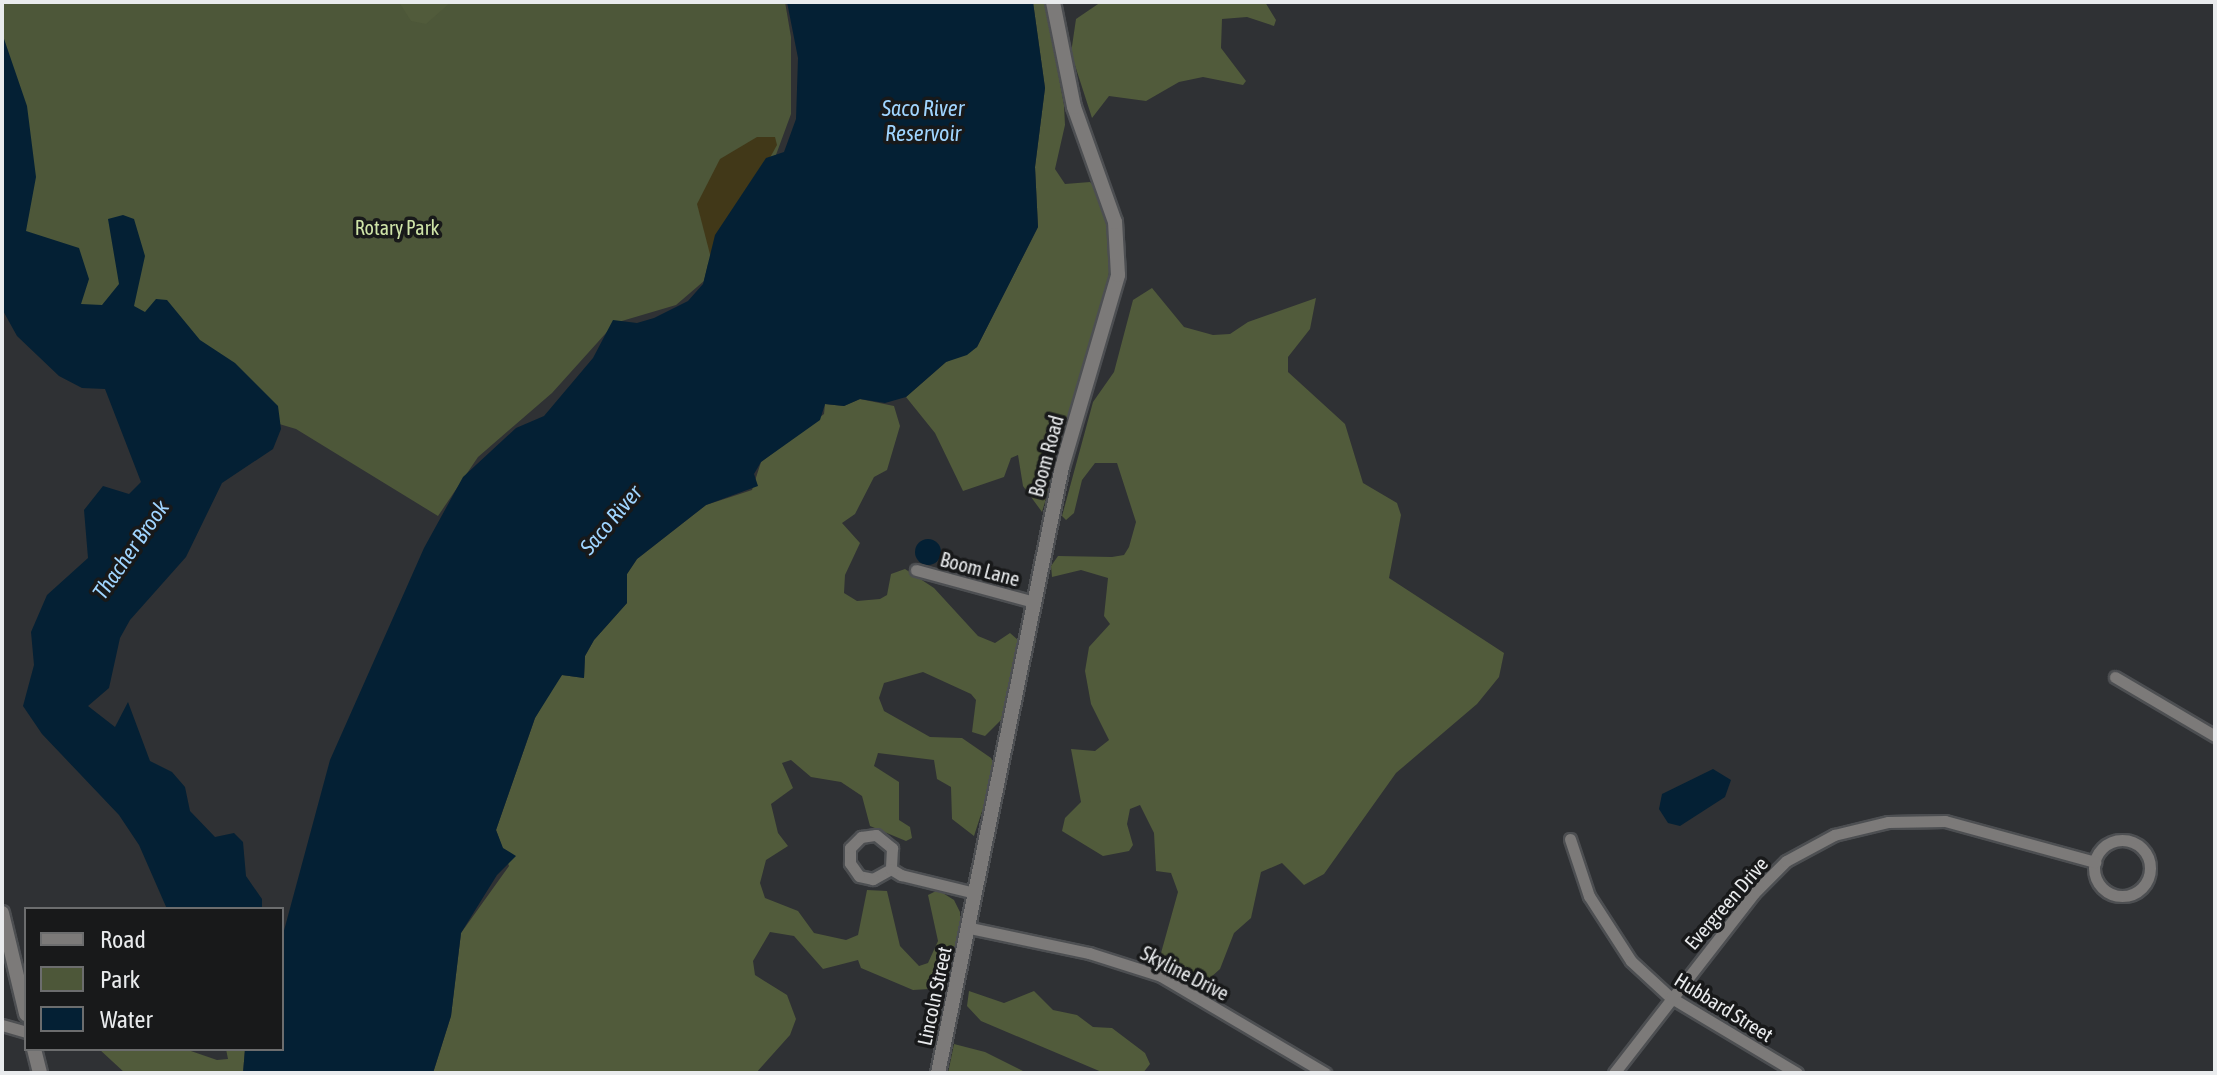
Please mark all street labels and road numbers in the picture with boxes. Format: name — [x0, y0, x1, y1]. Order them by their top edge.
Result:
street label: Boom Road — [1024, 413, 1068, 499]
street label: Boom Lane — [938, 547, 1022, 591]
street label: Evergreen Drive — [1679, 852, 1773, 954]
street label: Skyline Drive — [1137, 941, 1233, 1005]
street label: Lincoln Street — [912, 944, 956, 1048]
street label: Hubbard Street — [1670, 967, 1778, 1047]

